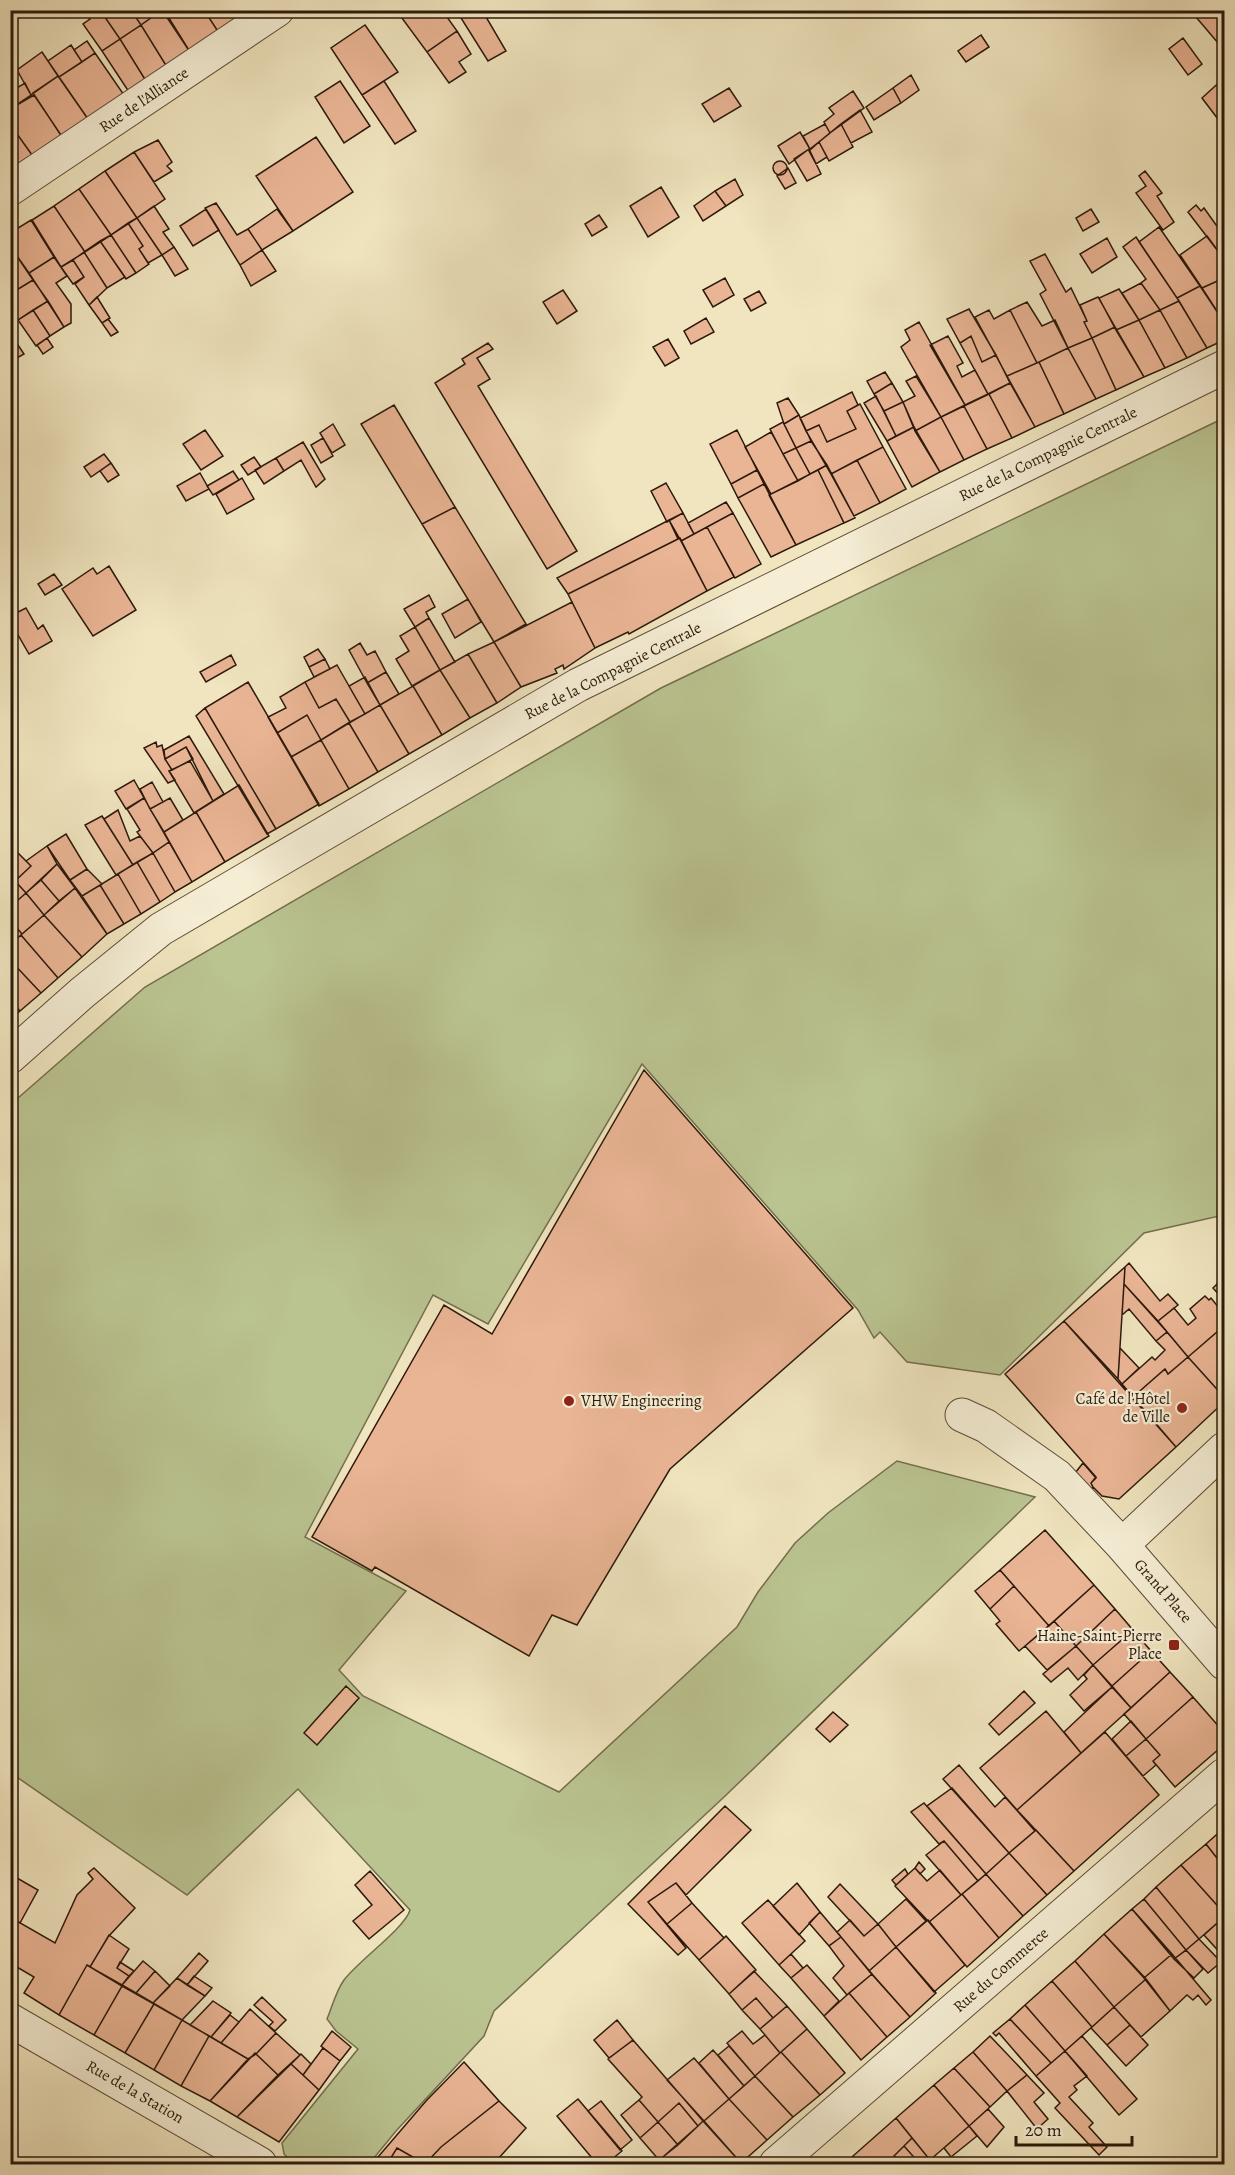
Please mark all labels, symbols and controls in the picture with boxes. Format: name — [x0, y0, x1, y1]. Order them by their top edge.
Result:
street label: Rue de l'Alliance — [95, 62, 193, 138]
street label: Rue de la Compagnie Centrale — [955, 401, 1141, 507]
street label: Rue de la Compagnie Centrale — [521, 617, 705, 725]
place label: Café de l'Hôtel de Ville — [1075, 1388, 1170, 1428]
place label: VHW Engineering — [580, 1390, 702, 1412]
marker: VHW Engineering — [562, 1394, 576, 1408]
marker: Café de l'Hôtel de Ville — [1175, 1401, 1189, 1415]
street label: Grand Place — [1129, 1554, 1197, 1628]
place label: Haine-Saint-Pierre Place — [1037, 1625, 1162, 1665]
marker: Haine-Saint-Pierre Place — [1167, 1638, 1181, 1652]
street label: Rue du Commerce — [949, 1922, 1053, 2018]
street label: Rue de la Station — [82, 2055, 188, 2129]
scale bar — [1016, 2109, 1132, 2147]
text: 20 m — [1025, 2118, 1062, 2142]

